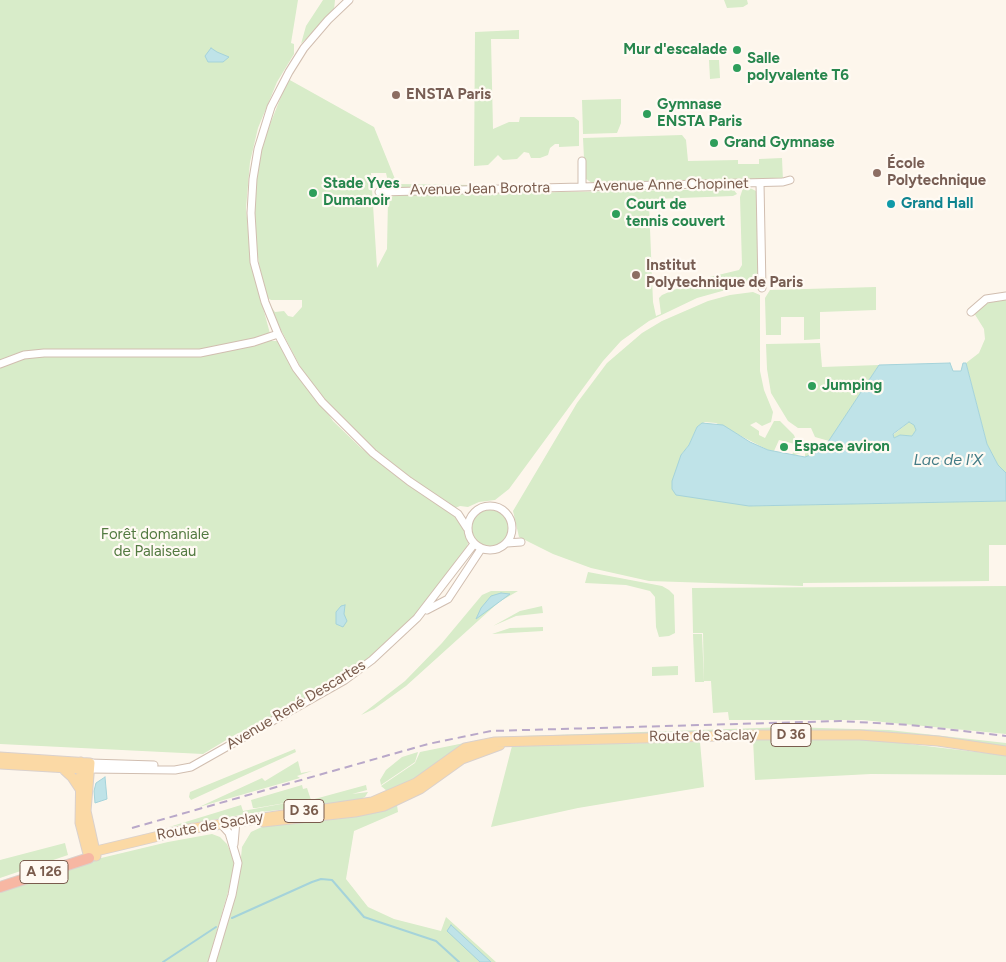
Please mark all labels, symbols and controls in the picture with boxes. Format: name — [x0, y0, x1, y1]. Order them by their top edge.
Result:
place label: Mur d'escalade — [623, 41, 727, 59]
marker: Mur d'escalade — [731, 44, 743, 56]
place label: Salle polyvalente T6 — [747, 50, 849, 85]
marker: Salle polyvalente T6 — [731, 62, 743, 74]
place label: ENSTA Paris — [406, 86, 491, 104]
marker: ENSTA Paris — [390, 89, 402, 101]
place label: Gymnase ENSTA Paris — [657, 96, 742, 131]
marker: Gymnase ENSTA Paris — [641, 108, 653, 120]
place label: Grand Gymnase — [724, 134, 835, 152]
marker: Grand Gymnase — [708, 137, 720, 149]
place label: École Polytechnique — [887, 155, 986, 190]
marker: École Polytechnique — [871, 167, 883, 179]
place label: Stade Yves Dumanoir — [323, 175, 399, 210]
street label: Avenue Anne Chopinet — [593, 175, 749, 195]
street label: Avenue Jean Borotra — [410, 179, 550, 199]
marker: Stade Yves Dumanoir — [307, 187, 319, 199]
place label: Grand Hall — [901, 195, 973, 213]
place label: Court de tennis couvert — [626, 196, 725, 231]
marker: Grand Hall — [885, 198, 897, 210]
marker: Court de tennis couvert — [610, 208, 622, 220]
place label: Institut Polytechnique de Paris — [646, 257, 803, 292]
marker: Institut Polytechnique de Paris — [630, 269, 642, 281]
place label: Jumping — [822, 377, 882, 395]
marker: Jumping — [806, 380, 818, 392]
place label: Espace aviron — [794, 438, 890, 456]
marker: Espace aviron — [778, 441, 790, 453]
water label: Lac de l'X — [913, 450, 983, 470]
park label: Forêt domaniale de Palaiseau — [101, 526, 209, 561]
street label: Avenue René Descartes — [223, 656, 369, 754]
road number: D 36 — [771, 724, 811, 746]
street label: Route de Saclay — [649, 726, 757, 746]
road number: D 36 — [284, 799, 324, 822]
street label: Route de Saclay — [155, 808, 265, 844]
road number: A 126 — [20, 860, 68, 884]

